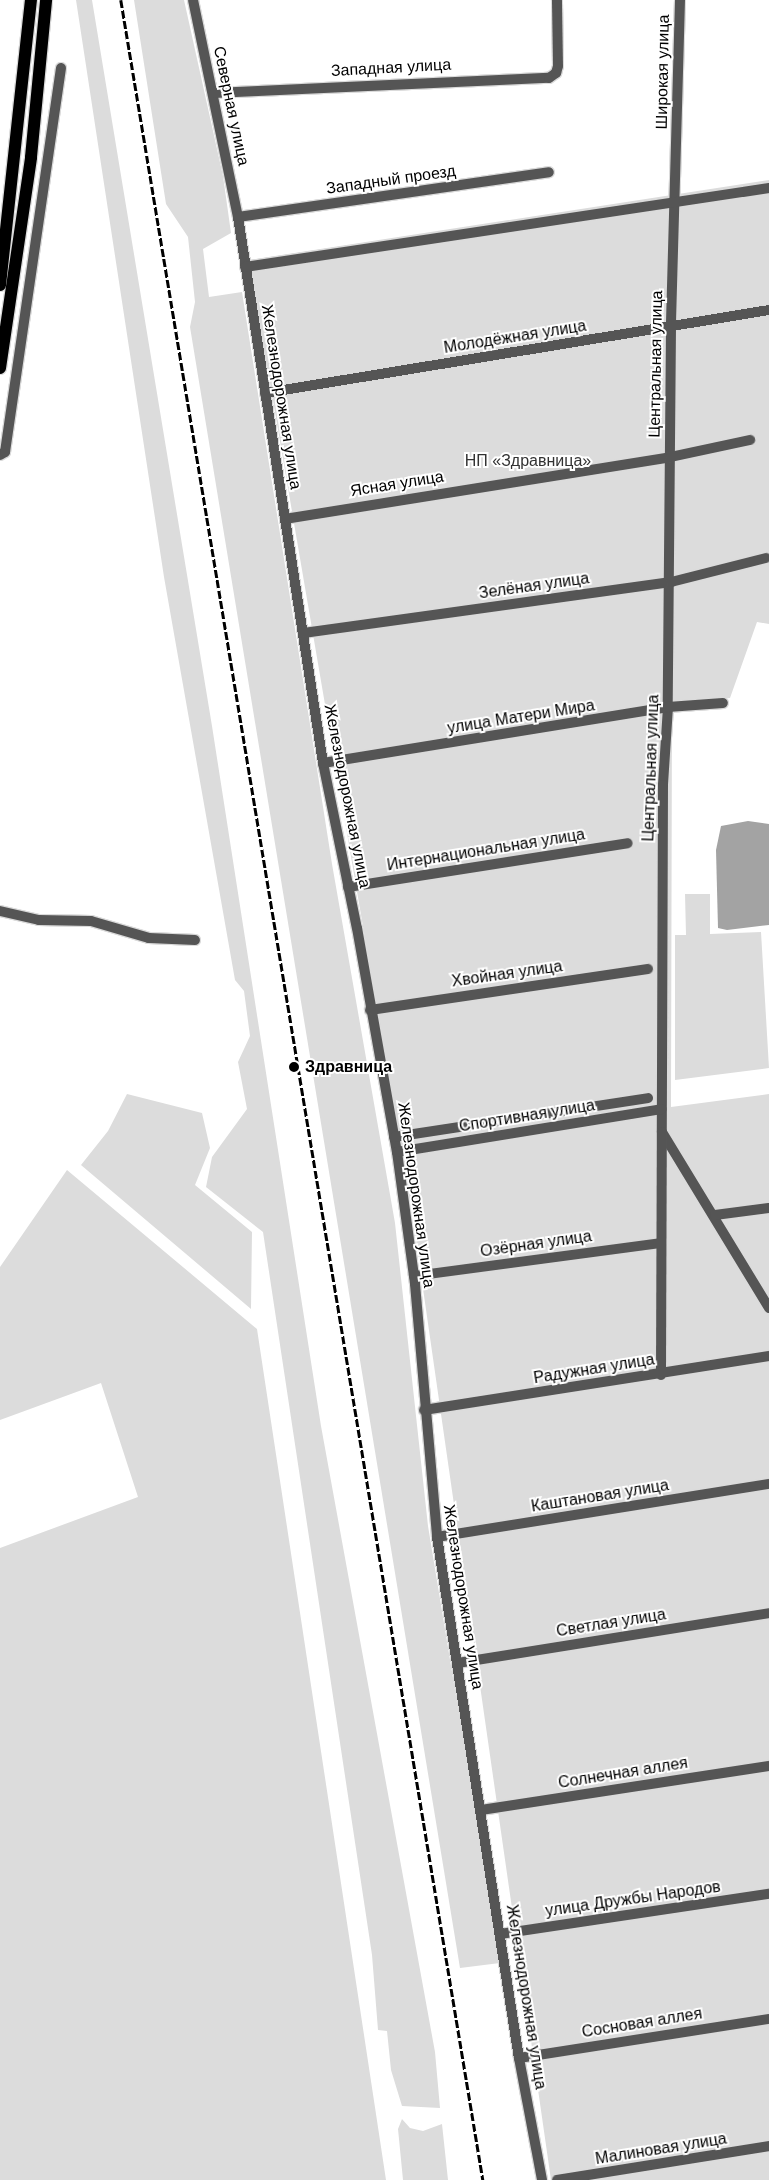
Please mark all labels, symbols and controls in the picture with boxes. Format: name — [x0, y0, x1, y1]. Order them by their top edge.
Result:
street label: Широкая улица — [652, 14, 674, 130]
street label: Северная улица — [209, 45, 253, 167]
street label: Западная улица — [330, 55, 452, 81]
street label: Западный проезд — [325, 161, 457, 199]
street label: Центральная улица — [645, 290, 667, 438]
street label: Железнодорожная улица — [257, 303, 305, 491]
street label: Молодёжная улица — [442, 316, 588, 358]
park label: НП «Здравница» — [465, 451, 591, 471]
street label: Ясная улица — [349, 467, 445, 501]
street label: Зелёная улица — [478, 569, 590, 603]
street label: Центральная улица — [639, 694, 663, 842]
street label: улица Матери Мира — [446, 696, 596, 738]
street label: Железнодорожная улица — [320, 702, 374, 890]
street label: Интернациональная улица — [386, 825, 586, 875]
street label: Хвойная улица — [450, 957, 564, 991]
place label: Здравница — [305, 1057, 392, 1077]
marker: Здравница — [287, 1060, 301, 1074]
street label: Спортивная улица — [458, 1096, 596, 1136]
street label: Железнодорожная улица — [393, 1101, 439, 1289]
street label: Озёрная улица — [479, 1227, 593, 1261]
street label: Радужная улица — [532, 1350, 656, 1388]
street label: Каштановая улица — [530, 1476, 670, 1516]
street label: Железнодорожная улица — [439, 1503, 487, 1691]
street label: Светлая улица — [555, 1605, 667, 1641]
street label: Солнечная аллея — [557, 1753, 689, 1793]
street label: улица Дружбы Народов — [544, 1877, 722, 1921]
street label: Железнодорожная улица — [502, 1903, 550, 2091]
street label: Сосновая аллея — [580, 2004, 704, 2042]
street label: Малиновая улица — [594, 2129, 728, 2169]

